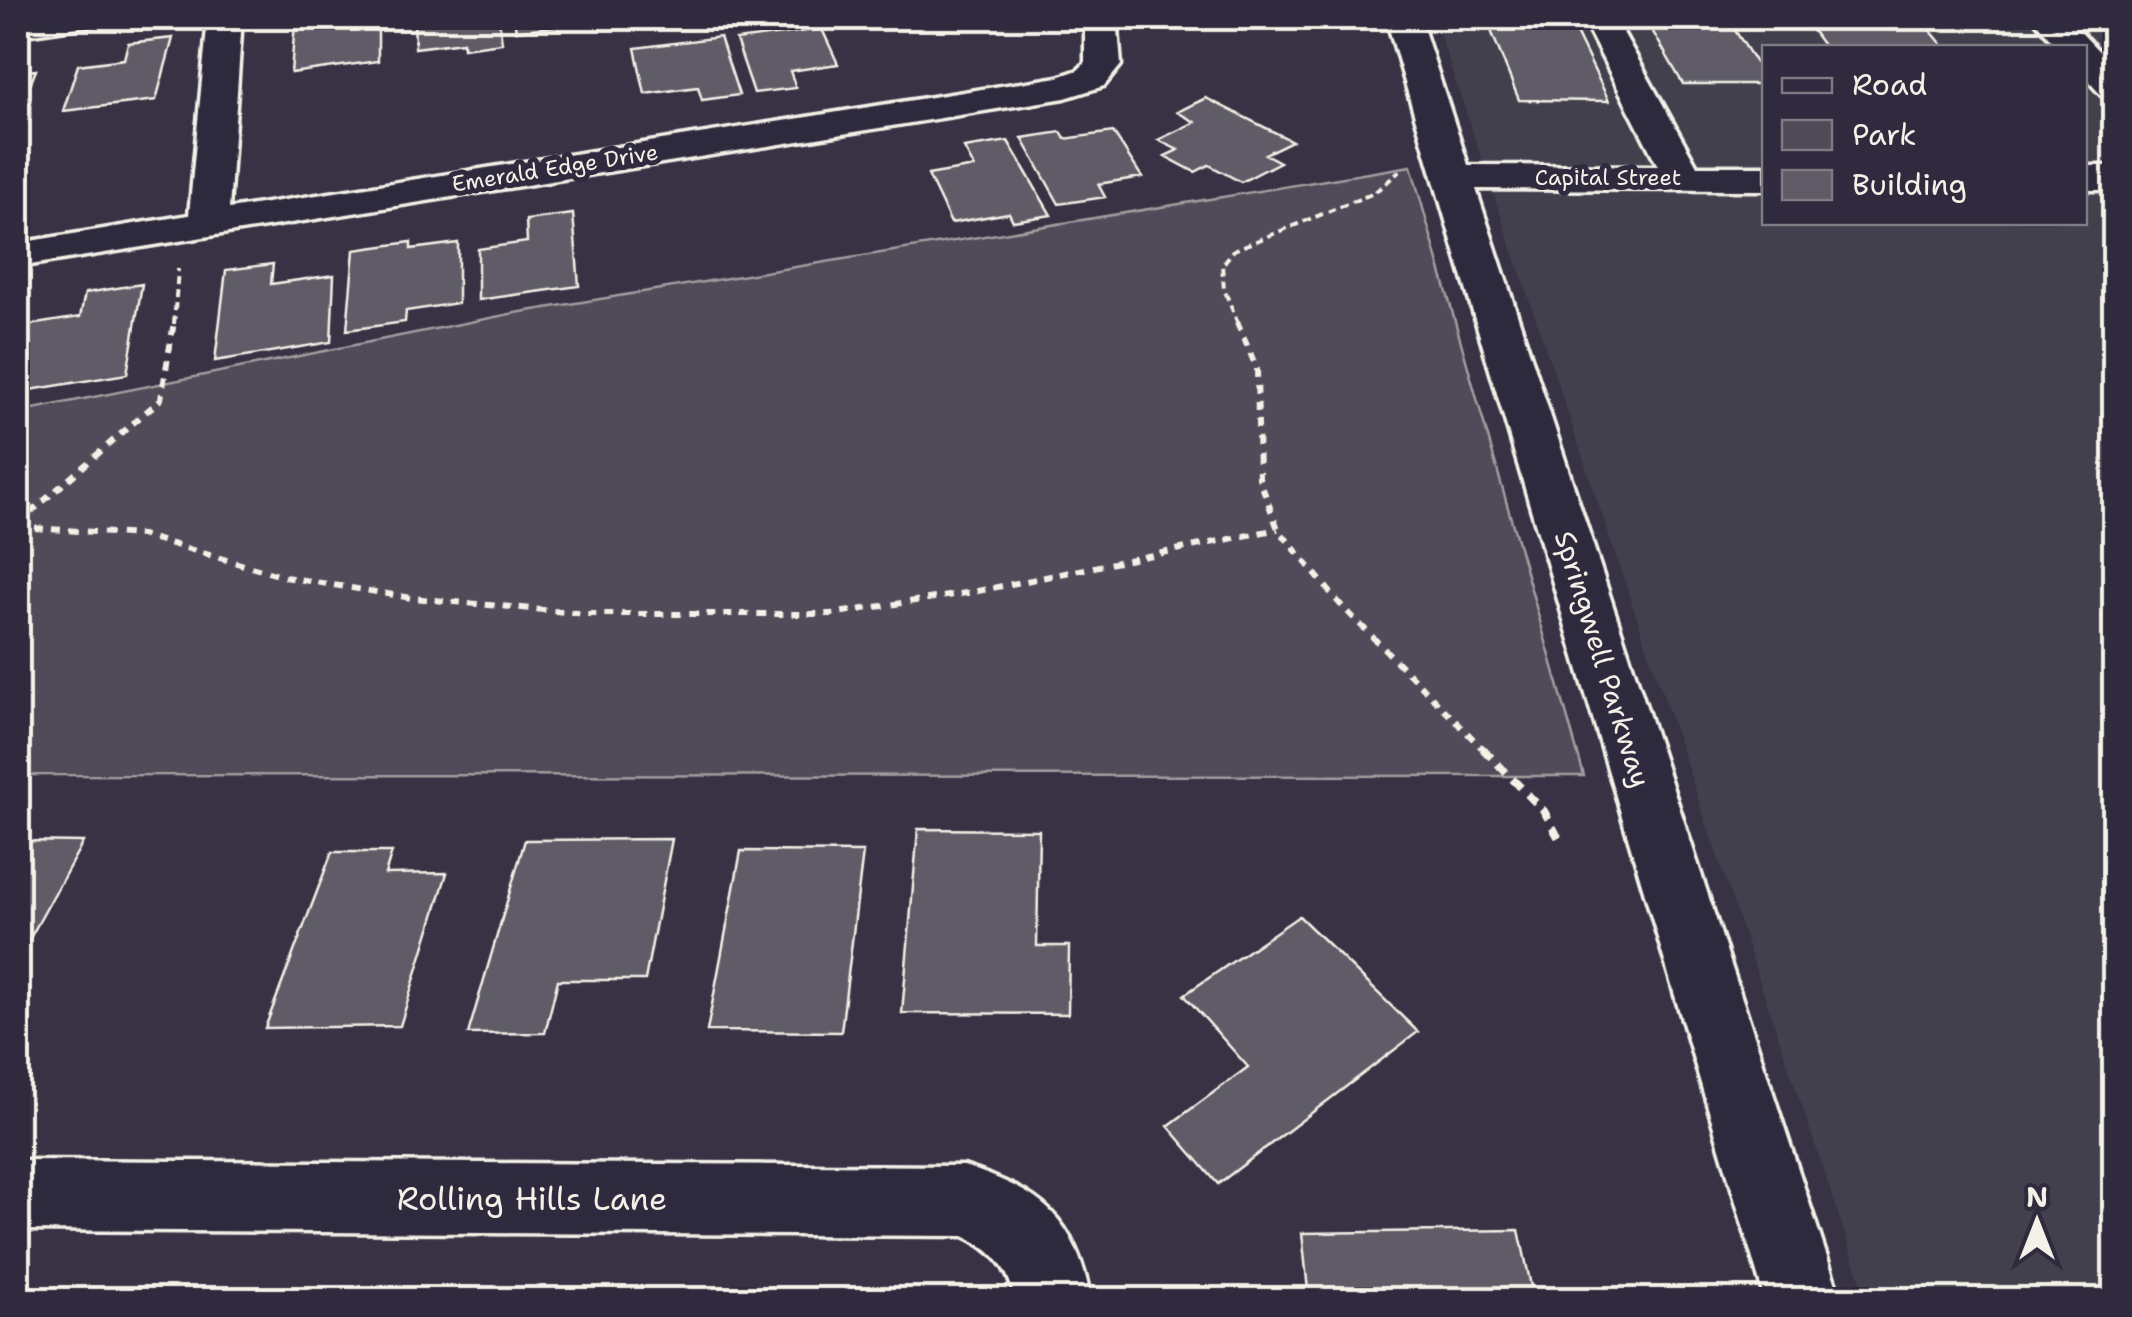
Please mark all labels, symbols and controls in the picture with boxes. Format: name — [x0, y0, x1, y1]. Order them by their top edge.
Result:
legend — [1762, 45, 2087, 225]
text: Road — [1852, 64, 1927, 105]
text: Park — [1852, 114, 1916, 155]
street label: Emerald Edge Drive — [450, 137, 660, 199]
street label: Capital Street — [1535, 163, 1681, 192]
text: Building — [1852, 164, 1967, 205]
street label: Springwell Parkway — [1546, 526, 1660, 792]
north arrow — [1987, 1172, 2087, 1272]
street label: Rolling Hills Lane — [397, 1177, 667, 1220]
text: N — [2026, 1178, 2048, 1216]

